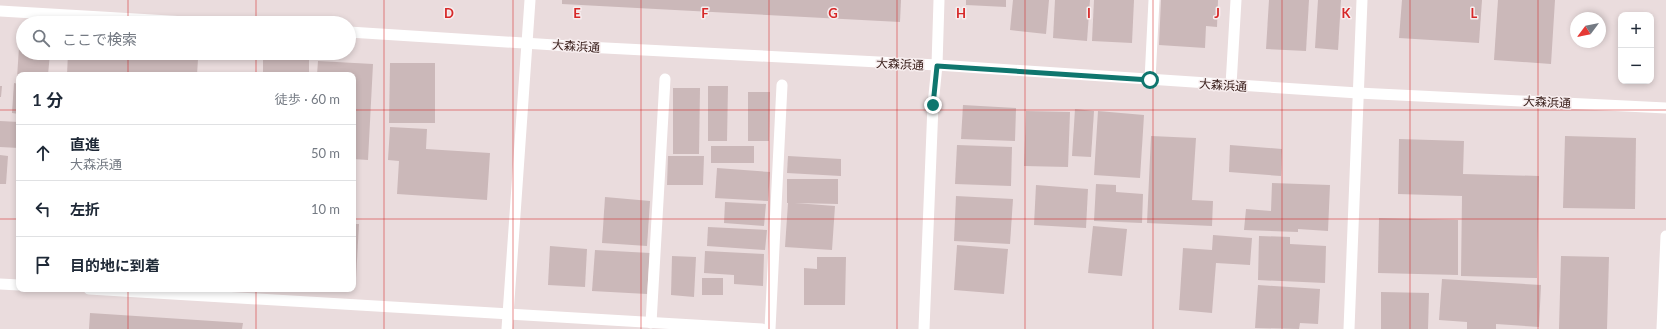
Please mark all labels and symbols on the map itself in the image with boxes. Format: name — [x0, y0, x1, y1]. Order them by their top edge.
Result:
text: D — [444, 5, 454, 21]
text: E — [573, 5, 581, 21]
text: F — [701, 5, 709, 21]
text: G — [828, 5, 838, 21]
text: H — [956, 5, 966, 21]
text: I — [1087, 5, 1091, 21]
text: J — [1214, 5, 1220, 21]
text: K — [1342, 5, 1352, 21]
text: L — [1471, 5, 1478, 21]
north arrow — [1570, 12, 1606, 48]
street label: 大森浜通 — [552, 37, 600, 55]
street label: 大森浜通 — [876, 55, 924, 73]
route start — [1141, 71, 1159, 89]
street label: 大森浜通 — [1199, 76, 1247, 94]
street label: 大森浜通 — [1523, 93, 1571, 111]
route end — [924, 96, 942, 114]

